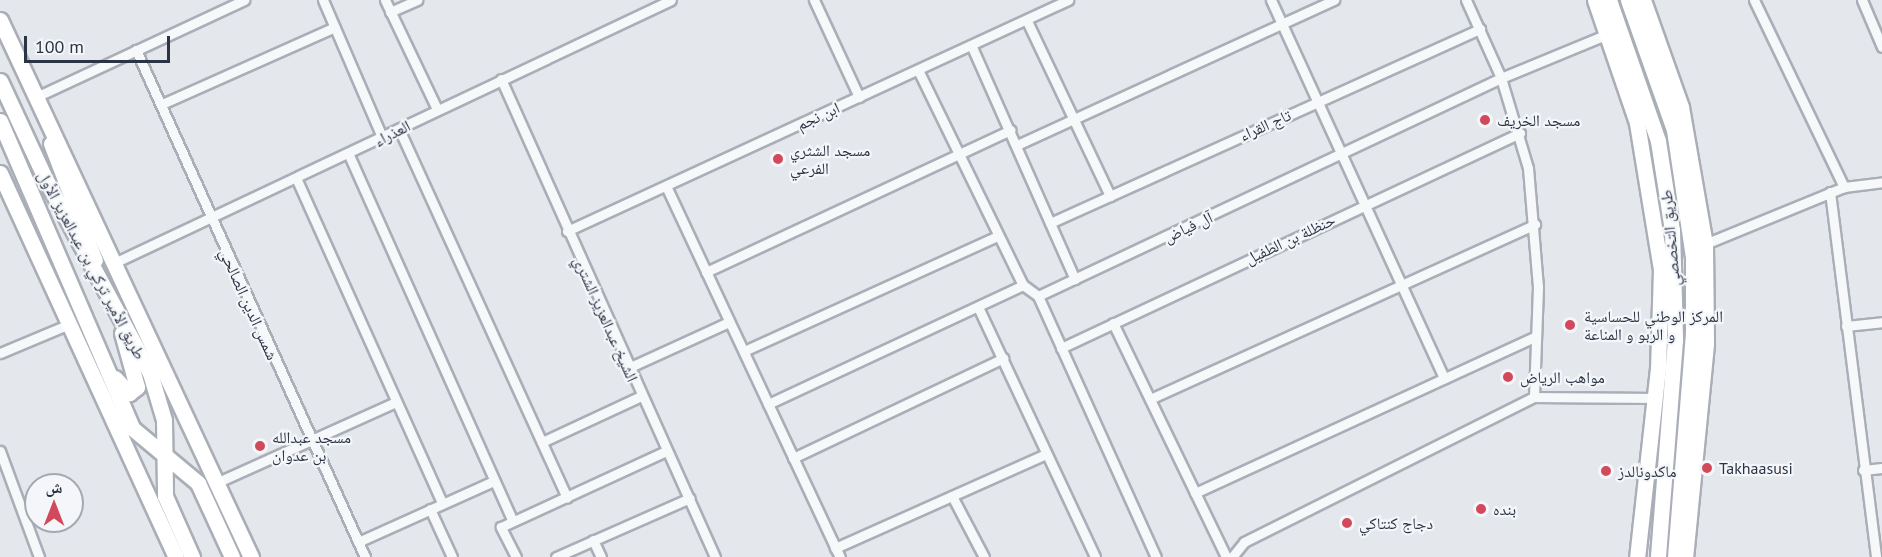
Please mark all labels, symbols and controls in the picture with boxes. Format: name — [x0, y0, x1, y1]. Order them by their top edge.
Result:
scale bar — [27, 24, 172, 62]
text: 100 m — [35, 35, 84, 58]
street label: ابن نجم — [793, 98, 843, 134]
street label: تاج القراء — [1236, 105, 1294, 145]
place label: مسجد الخريف — [1497, 110, 1580, 130]
marker: مسجد الخريف — [1478, 113, 1492, 127]
street label: العذراء — [371, 116, 413, 150]
place label: مسجد الشثري الفرعي — [790, 140, 870, 178]
marker: مسجد الشثري الفرعي — [771, 152, 785, 166]
street label: طريق الأمير تركي بن عبدالعزيز الأول — [34, 167, 150, 363]
street label: طريق التخصصي — [1656, 189, 1684, 287]
street label: آل فياض — [1161, 207, 1215, 247]
street label: حنظلة بن الطفيل — [1242, 210, 1338, 268]
street label: شمس الدين الصالحي — [216, 245, 282, 363]
street label: الشيخ عبدالعزيز الشتري — [570, 253, 642, 385]
place label: المركز الوطني للحساسية و الربو و المناعة — [1584, 306, 1723, 344]
marker: المركز الوطني للحساسية و الربو و المناعة — [1561, 316, 1579, 334]
place label: مواهب الرياض — [1520, 367, 1605, 387]
marker: مواهب الرياض — [1501, 370, 1515, 384]
place label: مسجد عبدالله بن عدوان — [272, 427, 351, 465]
marker: مسجد عبدالله بن عدوان — [253, 439, 267, 453]
place label: Takhaasusi — [1719, 458, 1793, 478]
place label: ماكدونالدز — [1618, 461, 1677, 481]
marker: Takhaasusi — [1700, 461, 1714, 475]
marker: ماكدونالدز — [1599, 464, 1613, 478]
north arrow — [24, 473, 84, 533]
text: ش — [46, 477, 62, 497]
place label: بنده — [1493, 499, 1516, 519]
marker: بنده — [1474, 502, 1488, 516]
place label: دجاج كنتاكي — [1359, 513, 1433, 533]
marker: دجاج كنتاكي — [1340, 516, 1354, 530]

